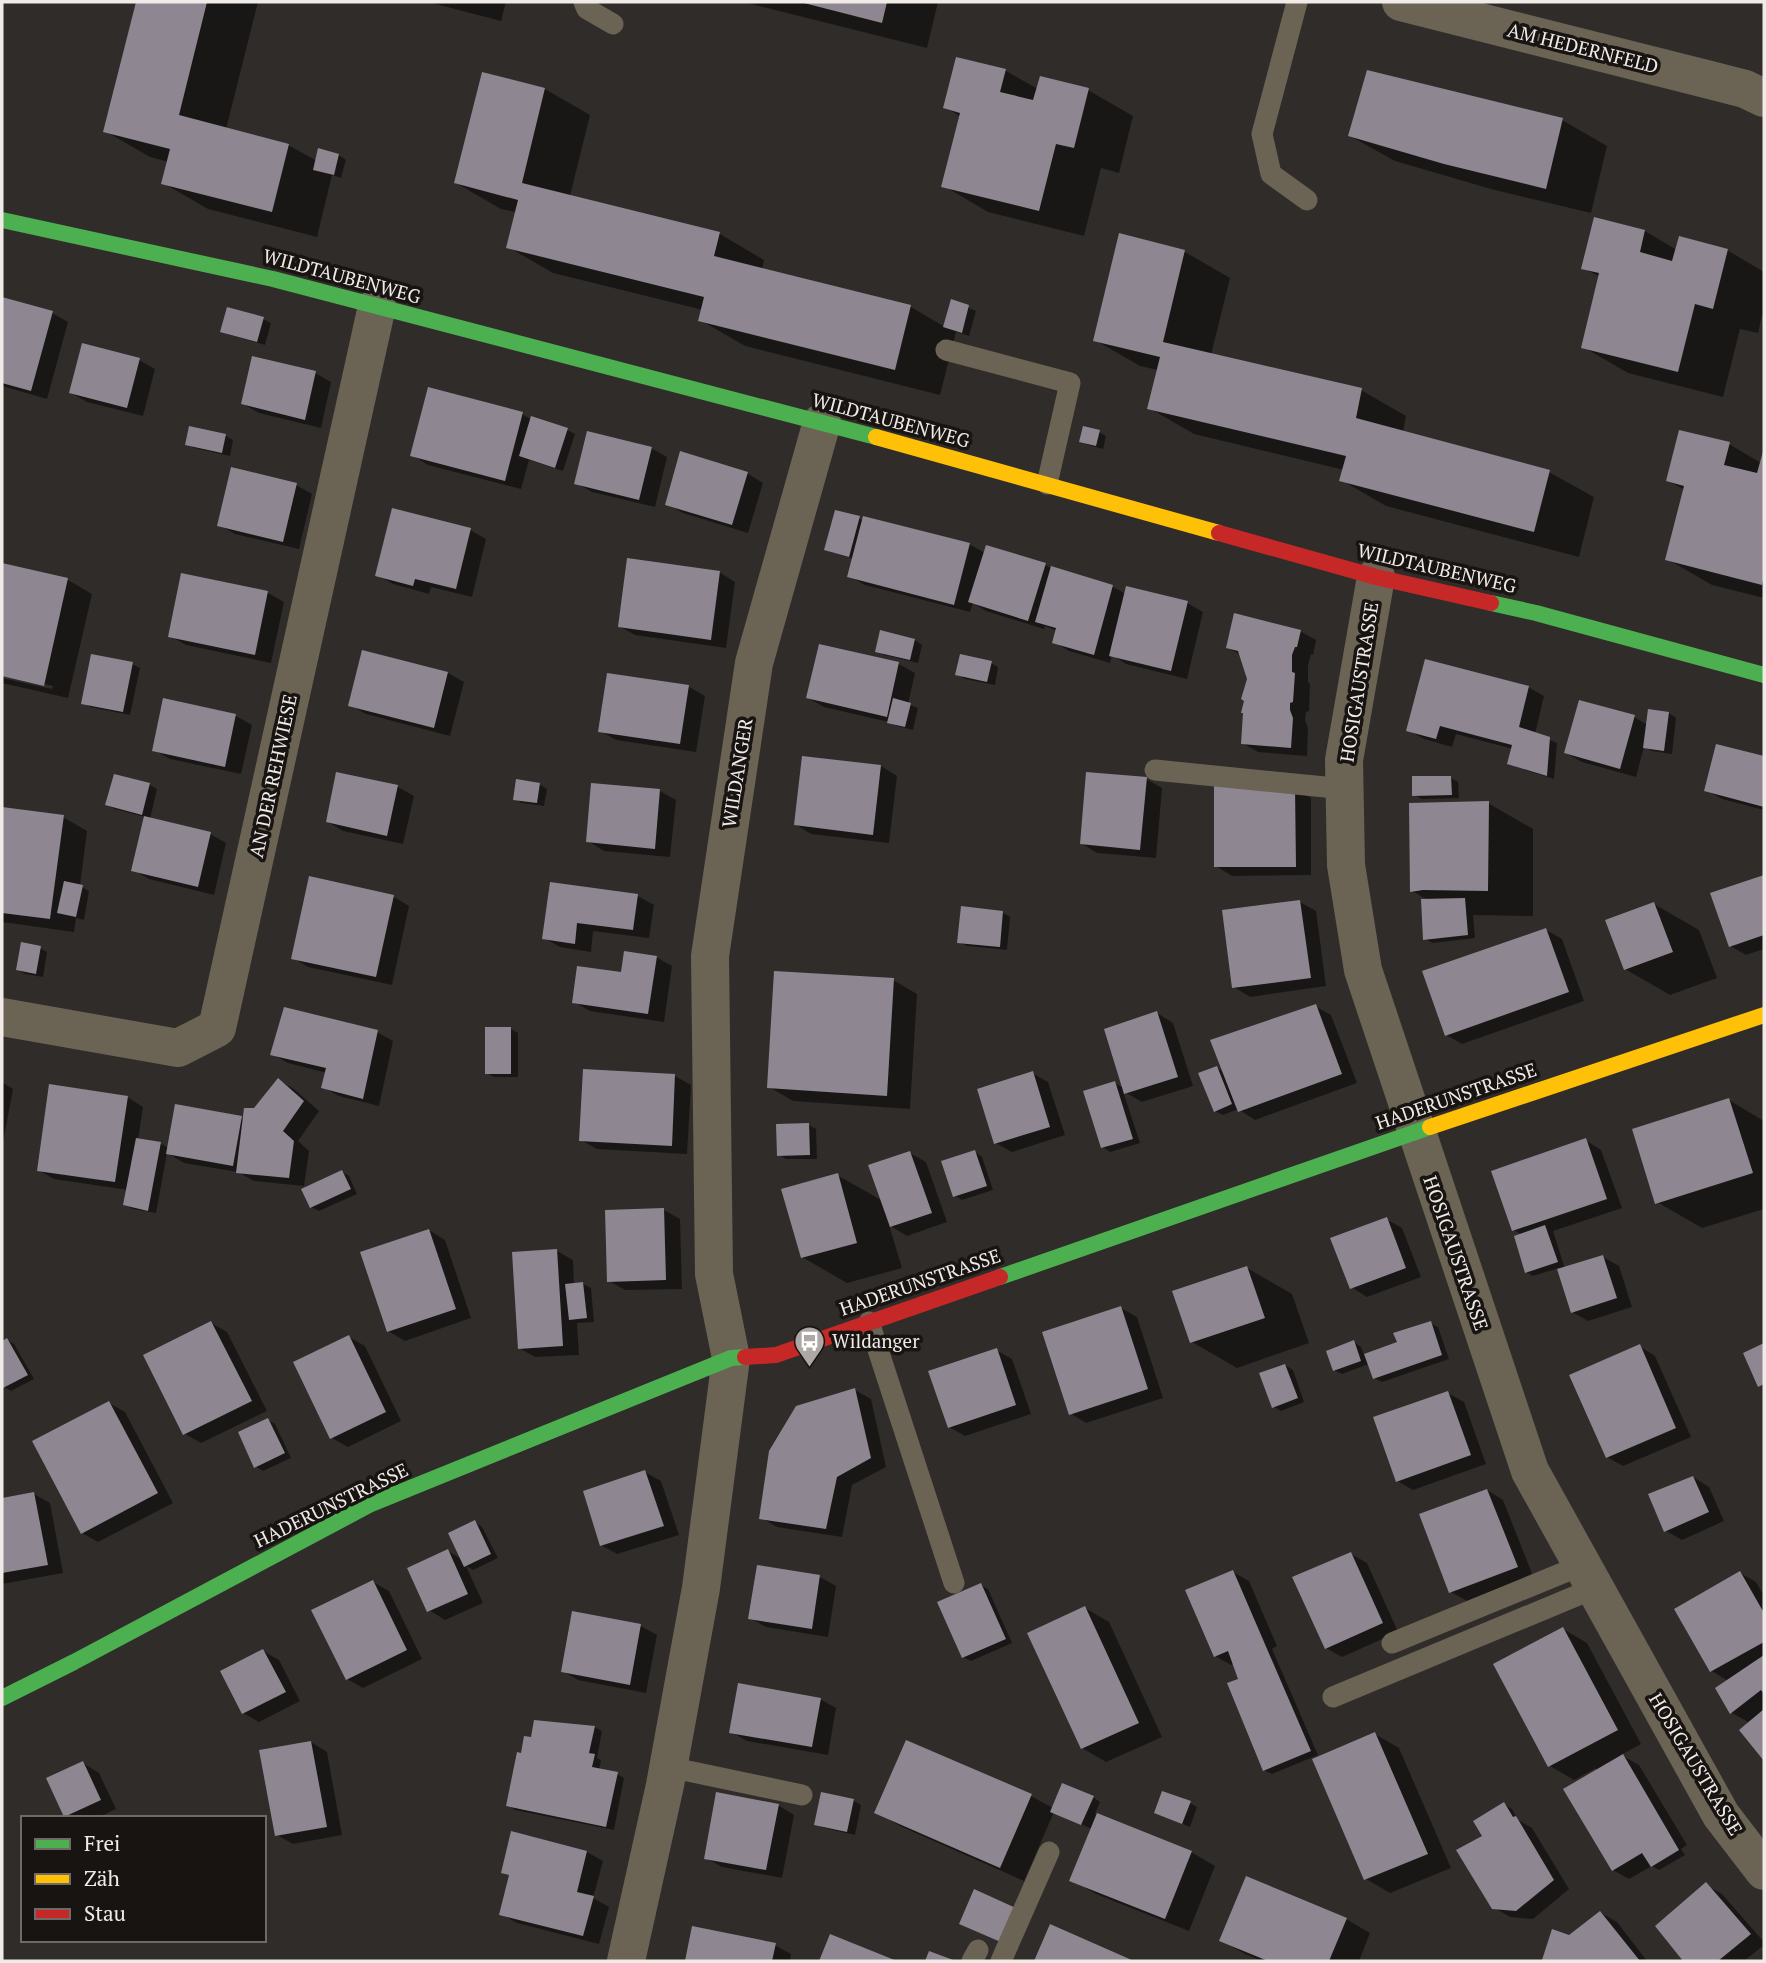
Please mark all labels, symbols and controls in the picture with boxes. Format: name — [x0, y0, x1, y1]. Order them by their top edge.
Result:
street label: AM HEDERNFELD — [1505, 17, 1661, 78]
street label: WILDTAUBENWEG — [260, 242, 424, 309]
street label: WILDTAUBENWEG — [809, 386, 973, 453]
street label: WILDTAUBENWEG — [1355, 537, 1519, 598]
street label: HOSIGAUSTRASSE — [1333, 600, 1384, 764]
street label: AN DER REHWIESE — [243, 692, 302, 860]
street label: WILDANGER — [716, 716, 757, 829]
street label: HADERUNSTRASSE — [1372, 1056, 1540, 1135]
street label: HOSIGAUSTRASSE — [1418, 1172, 1495, 1334]
street label: HADERUNSTRASSE — [836, 1242, 1004, 1321]
bus stop icon: Wildanger — [792, 1324, 826, 1368]
place label: Wildanger — [832, 1328, 920, 1353]
street label: HADERUNSTRASSE — [250, 1456, 412, 1553]
street label: HOSIGAUSTRASSE — [1644, 1688, 1749, 1840]
legend — [21, 1816, 266, 1942]
text: Frei — [84, 1829, 120, 1857]
text: Zäh — [84, 1864, 120, 1892]
text: Stau — [84, 1899, 126, 1927]

